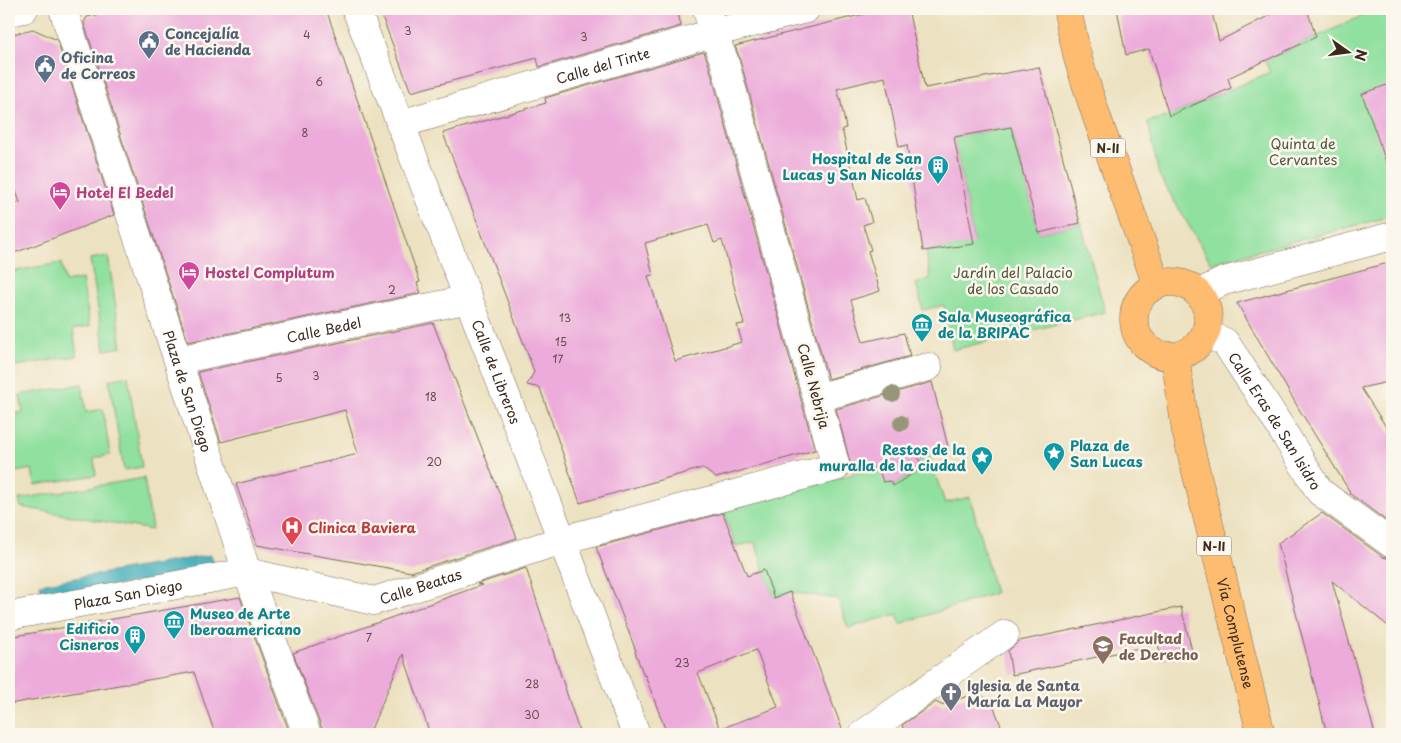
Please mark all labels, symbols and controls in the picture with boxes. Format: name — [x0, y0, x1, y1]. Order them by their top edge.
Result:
house number: 3 — [404, 22, 412, 39]
place label: Concejalía de Hacienda — [165, 23, 252, 60]
house number: 4 — [303, 26, 311, 43]
house number: 3 — [580, 28, 588, 45]
north arrow — [1324, 28, 1374, 78]
public building icon: Concejalía de Hacienda — [137, 29, 161, 60]
street label: Calle del Tinte — [553, 42, 652, 89]
place label: Oficina de Correos — [61, 47, 136, 84]
text: N — [1350, 47, 1373, 63]
public building icon: Oficina de Correos — [33, 53, 57, 84]
house number: 6 — [315, 73, 323, 90]
house number: 8 — [302, 124, 309, 141]
park label: Quinta de Cervantes — [1269, 133, 1337, 170]
road number: N-II — [1090, 138, 1126, 158]
place label: Hospital de San Lucas y San Nicolás — [783, 148, 922, 185]
building icon: Hospital de San Lucas y San Nicolás — [926, 154, 950, 185]
hotel icon: Hotel El Bedel — [48, 180, 72, 211]
place label: Hotel El Bedel — [76, 182, 174, 203]
hotel icon: Hostel Complutum — [177, 260, 201, 291]
place label: Hostel Complutum — [205, 262, 335, 283]
park label: Jardín del Palacio de los Casado — [953, 262, 1073, 299]
house number: 2 — [388, 281, 396, 298]
place label: Sala Museográfica de la BRIPAC — [938, 306, 1072, 343]
house number: 13 — [559, 309, 571, 326]
street label: Calle Bedel — [285, 311, 363, 347]
museum icon: Sala Museográfica de la BRIPAC — [910, 312, 934, 343]
street label: Calle de Libreros — [467, 316, 526, 427]
street label: Plaza de San Diego — [158, 327, 218, 455]
house number: 15 — [555, 333, 567, 350]
street label: Calle Nebrija — [793, 341, 836, 431]
street label: Calle Eras de San Isidro — [1224, 348, 1327, 494]
house number: 17 — [553, 350, 564, 367]
house number: 3 — [312, 367, 320, 384]
house number: 5 — [275, 369, 283, 386]
house number: 18 — [425, 388, 437, 405]
place label: Plaza de San Lucas — [1070, 435, 1143, 472]
place label: Restos de la muralla de la ciudad — [819, 439, 967, 476]
place icon: Plaza de San Lucas — [1042, 441, 1066, 472]
place icon: Restos de la muralla de la ciudad — [970, 445, 994, 476]
house number: 20 — [426, 453, 442, 470]
hospital icon: Clinica Baviera — [280, 515, 304, 546]
place label: Clinica Baviera — [308, 517, 417, 538]
road number: N-II — [1196, 536, 1232, 556]
street label: Calle Beatas — [377, 563, 464, 609]
street label: Plaza San Diego — [72, 574, 184, 614]
street label: Vía Complutense — [1212, 575, 1260, 691]
place label: Museo de Arte Iberoamericano — [190, 603, 301, 640]
museum icon: Museo de Arte Iberoamericano — [162, 609, 186, 640]
place label: Edificio Cisneros — [59, 618, 119, 655]
building icon: Edificio Cisneros — [123, 624, 147, 655]
place label: Facultad de Derecho — [1119, 628, 1198, 665]
house number: 7 — [366, 629, 372, 646]
school or university icon: Facultad de Derecho — [1091, 634, 1115, 665]
house number: 23 — [675, 654, 689, 671]
house number: 28 — [525, 675, 539, 692]
place label: Iglesia de Santa María La Mayor — [967, 675, 1083, 712]
church icon: Iglesia de Santa María La Mayor — [939, 681, 963, 712]
house number: 30 — [524, 706, 540, 723]

